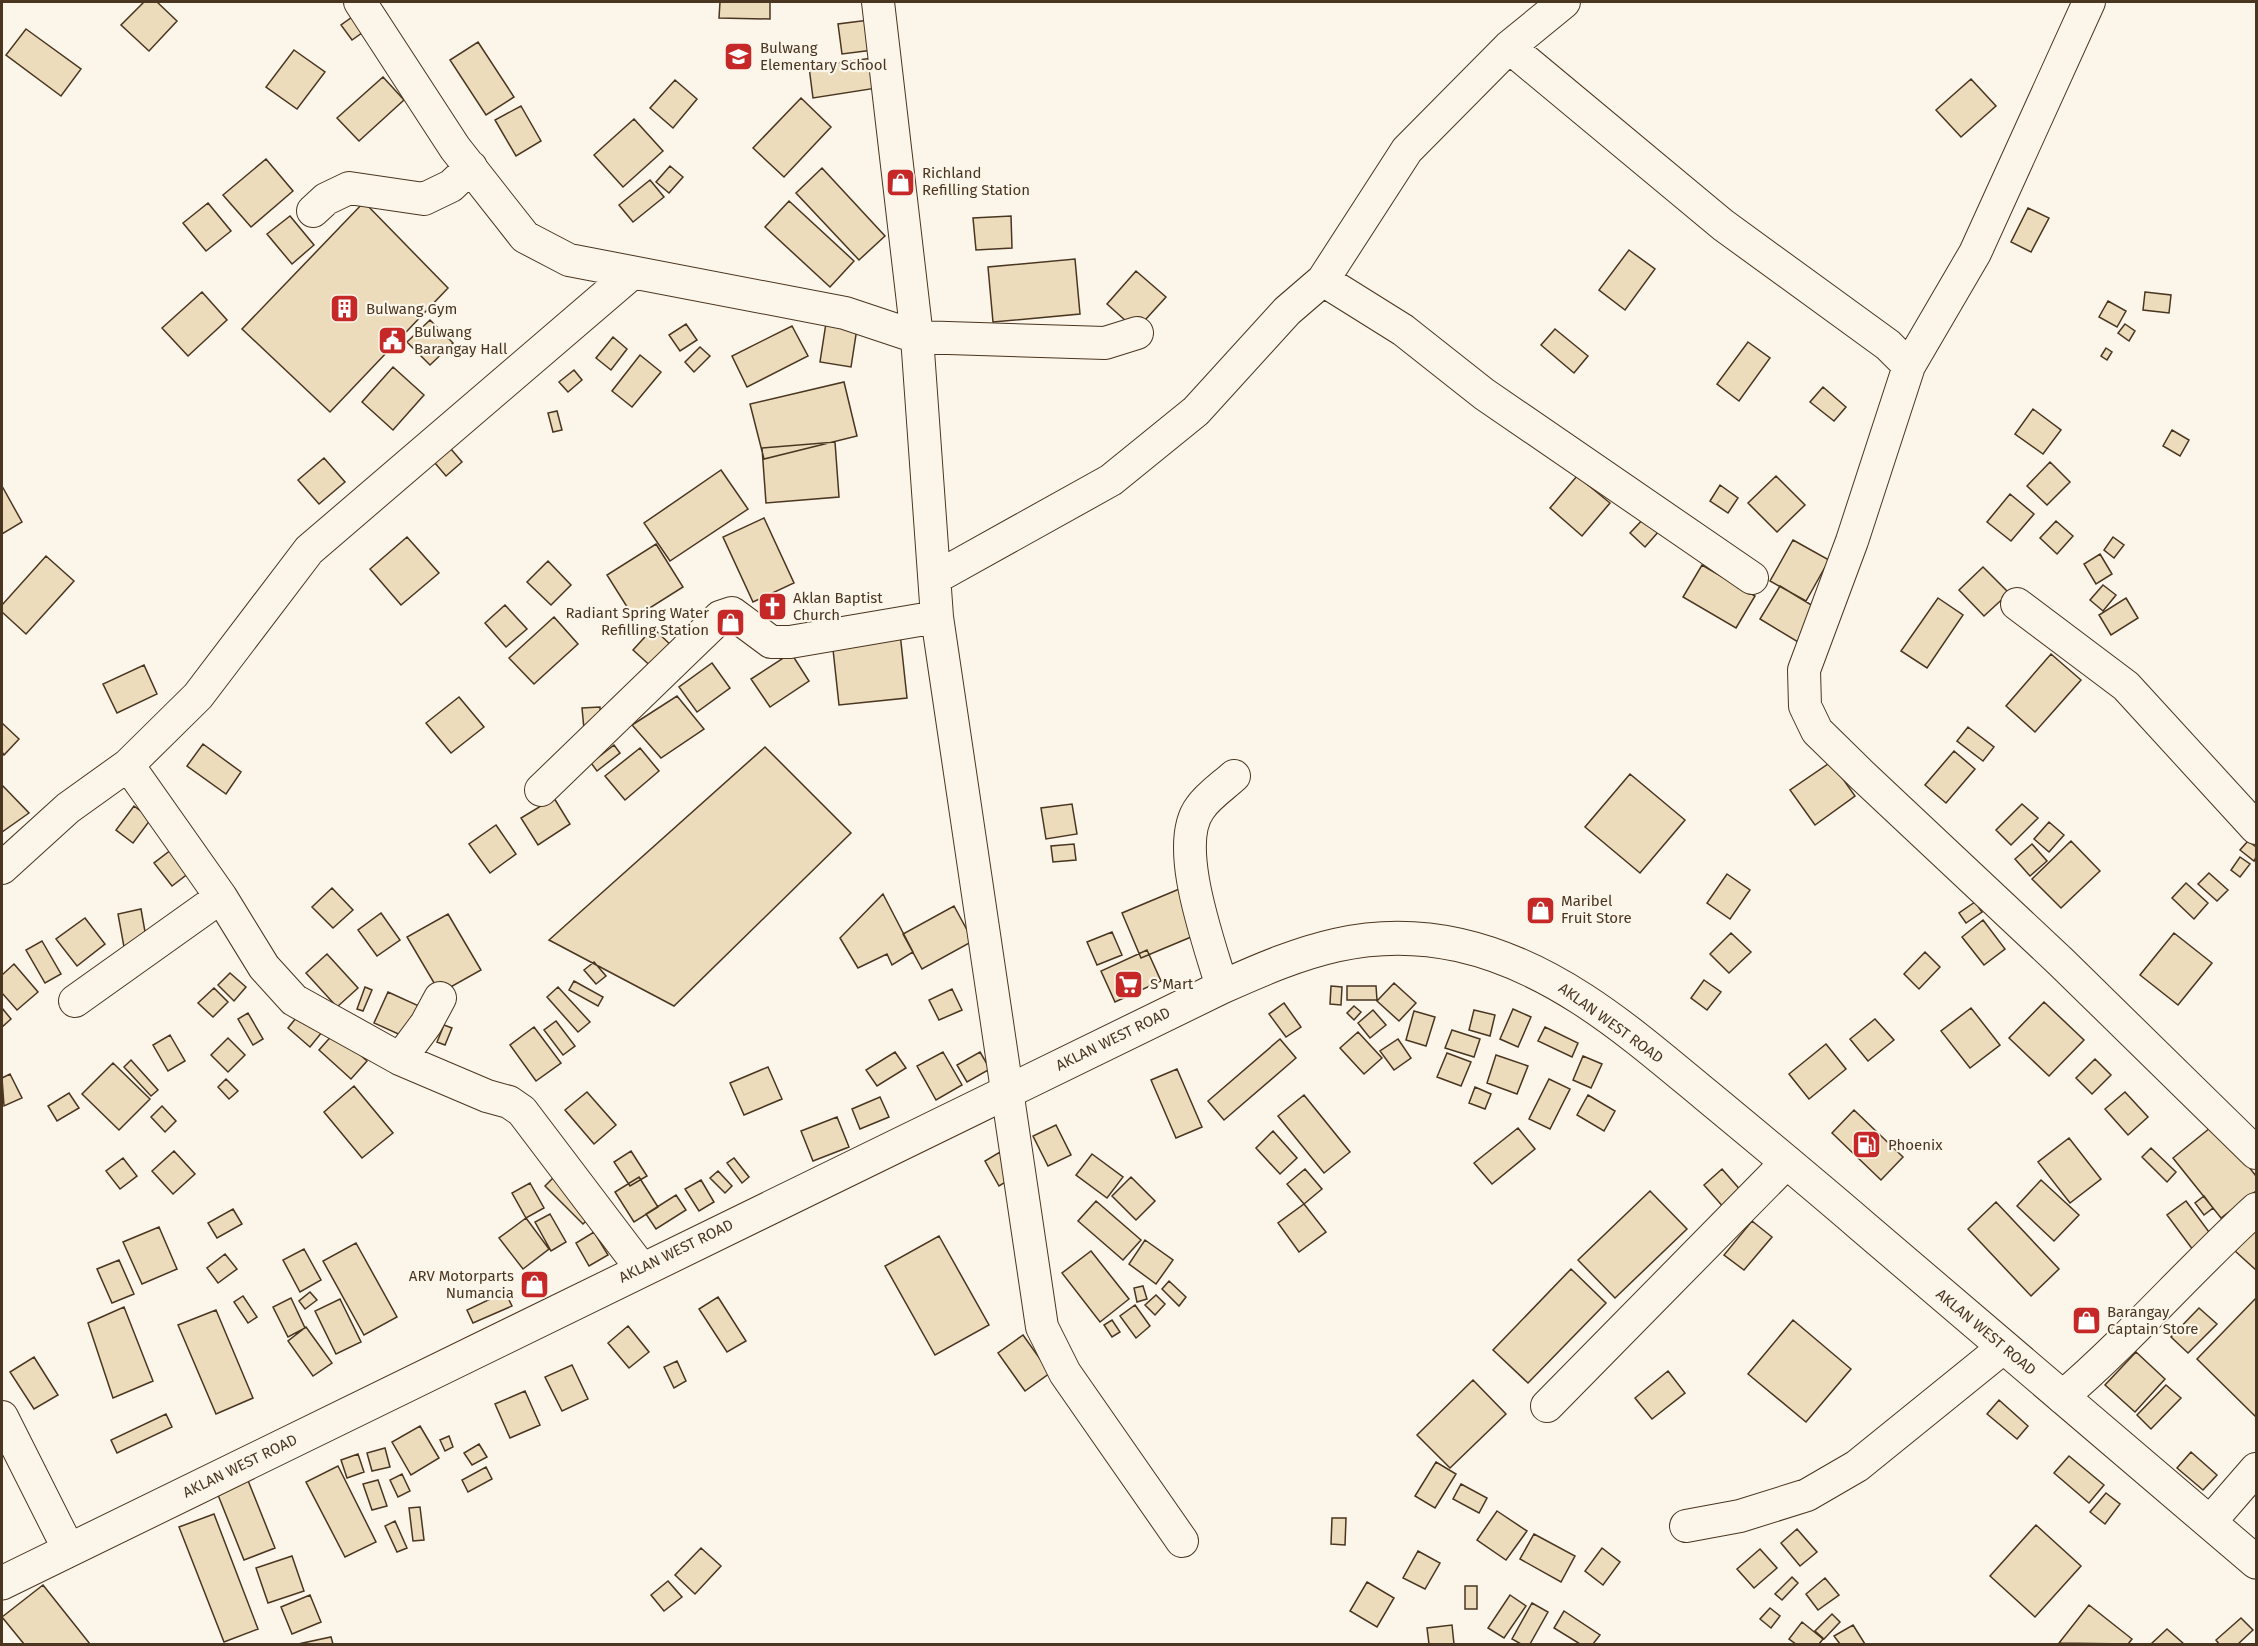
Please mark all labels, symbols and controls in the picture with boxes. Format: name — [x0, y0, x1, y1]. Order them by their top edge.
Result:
place label: Bulwang Elementary School — [760, 39, 888, 74]
school or university icon: Bulwang Elementary School — [723, 41, 755, 73]
place label: Richland Refilling Station — [922, 164, 1030, 199]
shop icon: Richland Refilling Station — [885, 166, 917, 198]
building icon: Bulwang Gym — [329, 293, 361, 325]
place label: Bulwang Gym — [366, 300, 457, 318]
place label: Bulwang Barangay Hall — [414, 323, 508, 358]
public building icon: Bulwang Barangay Hall — [377, 325, 409, 357]
place label: Aklan Baptist Church — [793, 589, 883, 624]
church icon: Aklan Baptist Church — [756, 591, 788, 623]
place label: Radiant Spring Water Refilling Station — [565, 604, 709, 639]
shop icon: Radiant Spring Water Refilling Station — [714, 606, 746, 638]
place label: Maribel Fruit Store — [1561, 892, 1632, 927]
shop icon: Maribel Fruit Store — [1524, 894, 1556, 926]
supermarket icon: S Mart — [1113, 968, 1145, 1000]
place label: S Mart — [1150, 975, 1194, 993]
street label: AKLAN WEST ROAD — [1555, 979, 1667, 1067]
street label: AKLAN WEST ROAD — [1053, 1004, 1173, 1074]
fuel station icon: Phoenix — [1851, 1129, 1883, 1161]
place label: Phoenix — [1888, 1136, 1943, 1154]
street label: AKLAN WEST ROAD — [616, 1216, 736, 1286]
place label: ARV Motorparts Numancia — [409, 1267, 514, 1302]
shop icon: ARV Motorparts Numancia — [519, 1269, 551, 1301]
street label: AKLAN WEST ROAD — [1932, 1285, 2040, 1379]
place label: Barangay Captain Store — [2107, 1303, 2198, 1338]
shop icon: Barangay Captain Store — [2070, 1305, 2102, 1337]
street label: AKLAN WEST ROAD — [180, 1431, 300, 1501]

